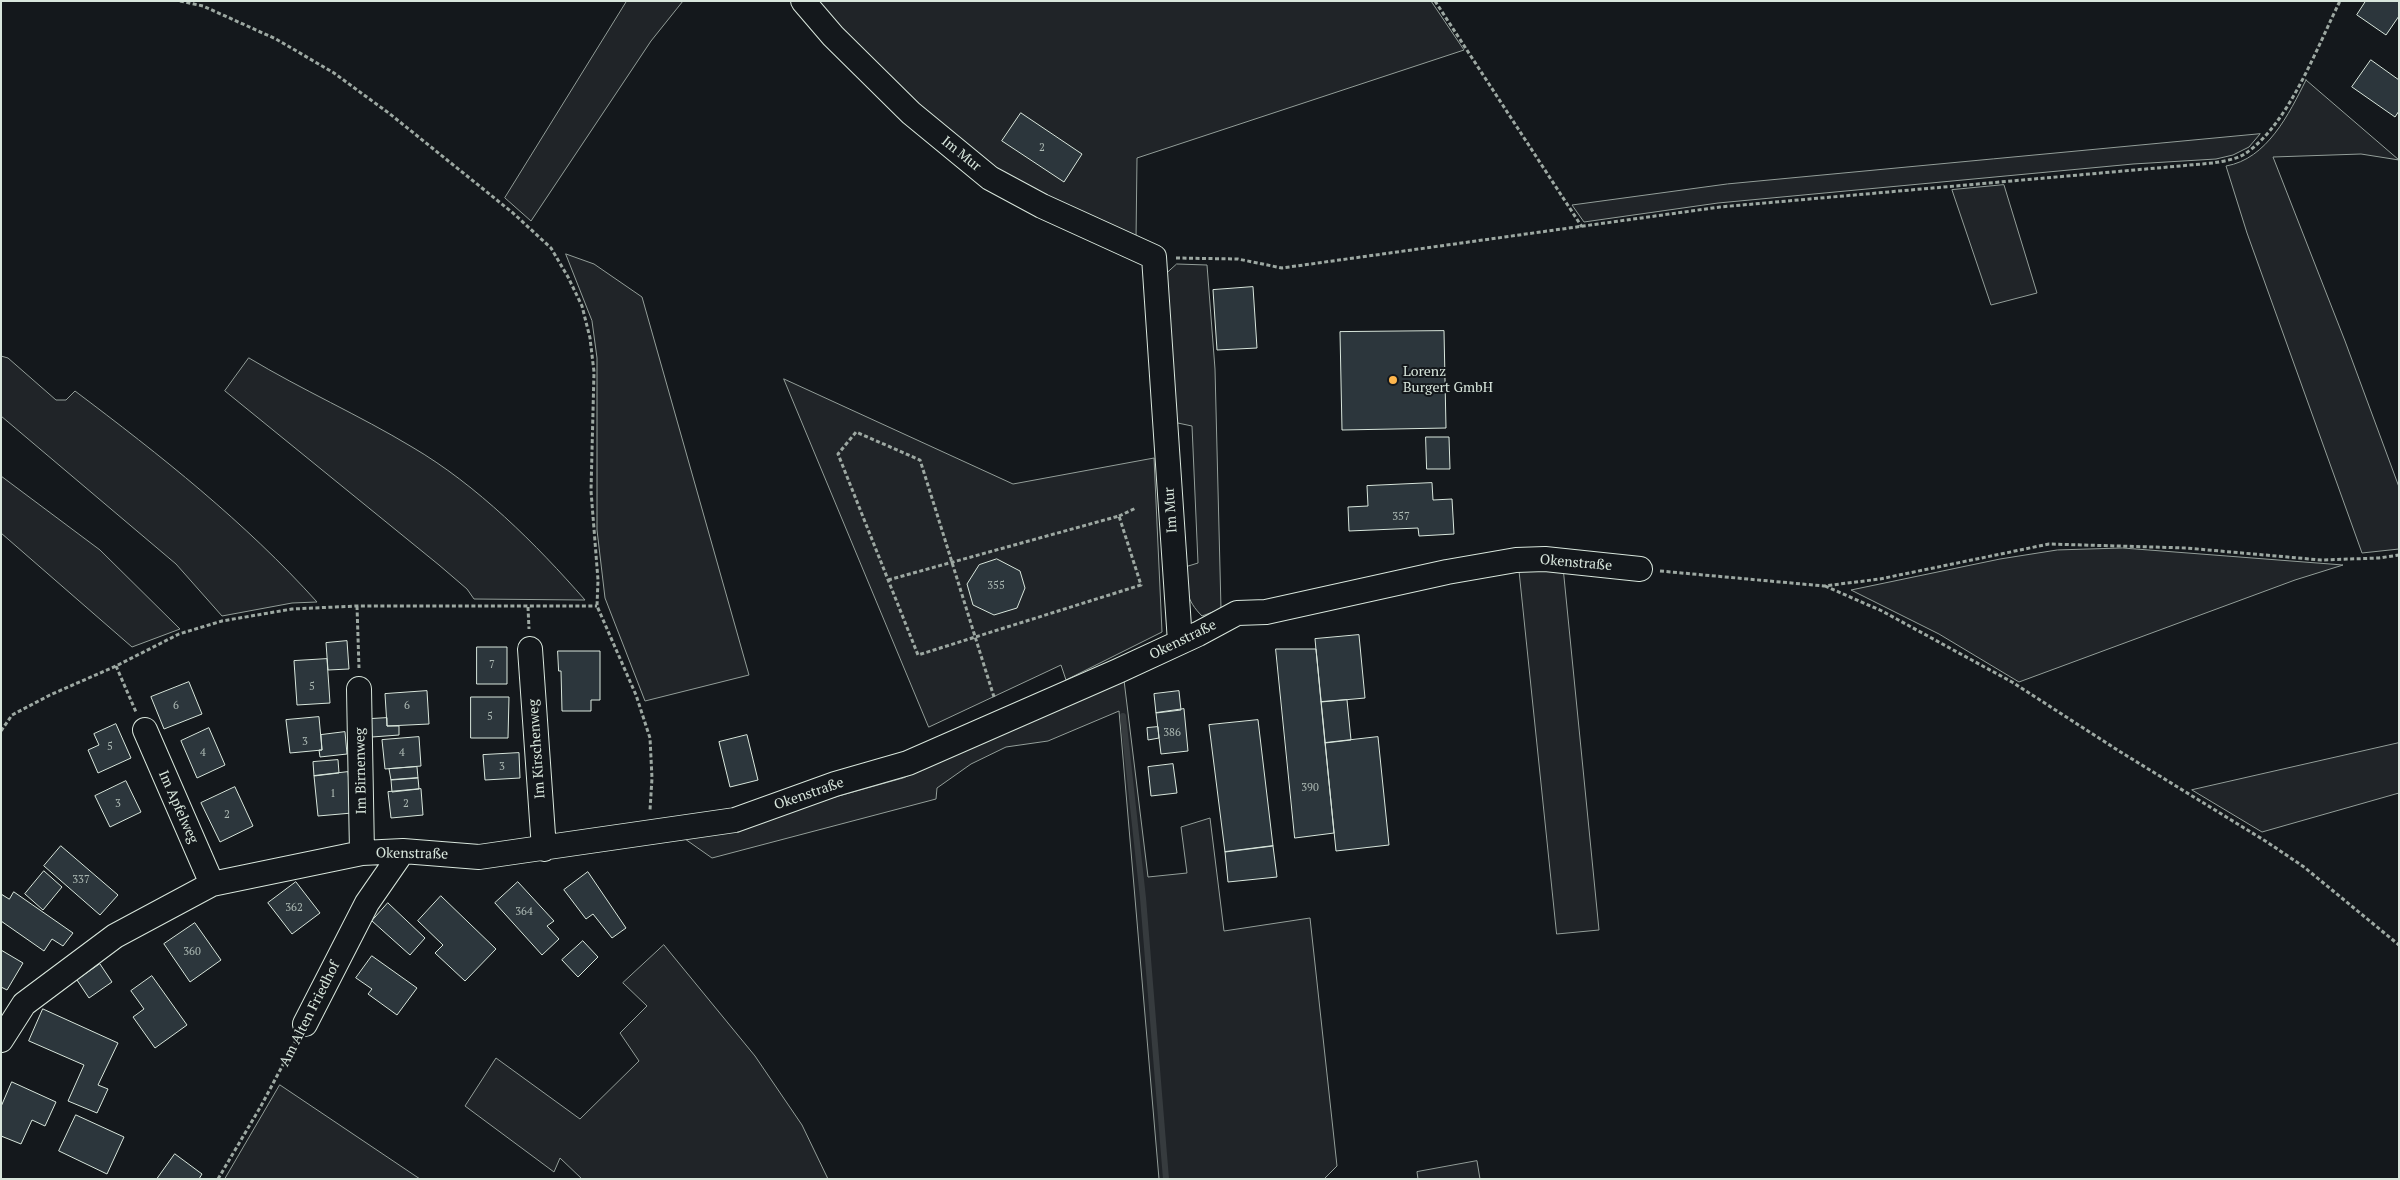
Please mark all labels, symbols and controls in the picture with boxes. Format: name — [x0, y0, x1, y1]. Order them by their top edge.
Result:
street label: Im Mur — [938, 133, 984, 175]
house number: 2 — [1039, 141, 1045, 155]
place label: Lorenz Burgert GmbH — [1403, 364, 1493, 397]
marker: Lorenz Burgert GmbH — [1387, 374, 1399, 386]
street label: Im Mur — [1161, 486, 1181, 534]
house number: 357 — [1392, 510, 1410, 524]
street label: Okenstraße — [1539, 551, 1613, 575]
house number: 355 — [987, 579, 1005, 593]
street label: Okenstraße — [1147, 617, 1219, 663]
house number: 7 — [489, 658, 495, 672]
house number: 5 — [309, 680, 315, 694]
house number: 6 — [173, 699, 179, 713]
house number: 6 — [404, 699, 410, 713]
street label: Im Kirschenweg — [525, 699, 549, 799]
house number: 5 — [487, 710, 493, 724]
house number: 386 — [1163, 726, 1181, 740]
street label: Im Birnenweg — [352, 728, 370, 814]
house number: 3 — [302, 735, 308, 749]
house number: 5 — [107, 740, 113, 754]
house number: 4 — [200, 746, 206, 760]
house number: 4 — [399, 746, 405, 760]
house number: 3 — [499, 760, 505, 774]
street label: Im Apfelweg — [154, 768, 202, 846]
street label: Okenstraße — [772, 774, 846, 814]
house number: 390 — [1301, 781, 1319, 795]
house number: 1 — [330, 787, 336, 801]
house number: 3 — [115, 797, 121, 811]
house number: 2 — [403, 797, 409, 811]
house number: 2 — [224, 808, 230, 822]
street label: Okenstraße — [376, 845, 448, 863]
house number: 337 — [72, 873, 90, 887]
house number: 362 — [285, 901, 303, 915]
house number: 364 — [515, 905, 533, 919]
house number: 360 — [183, 945, 201, 959]
street label: Am Alten Friedhof — [276, 959, 344, 1069]

